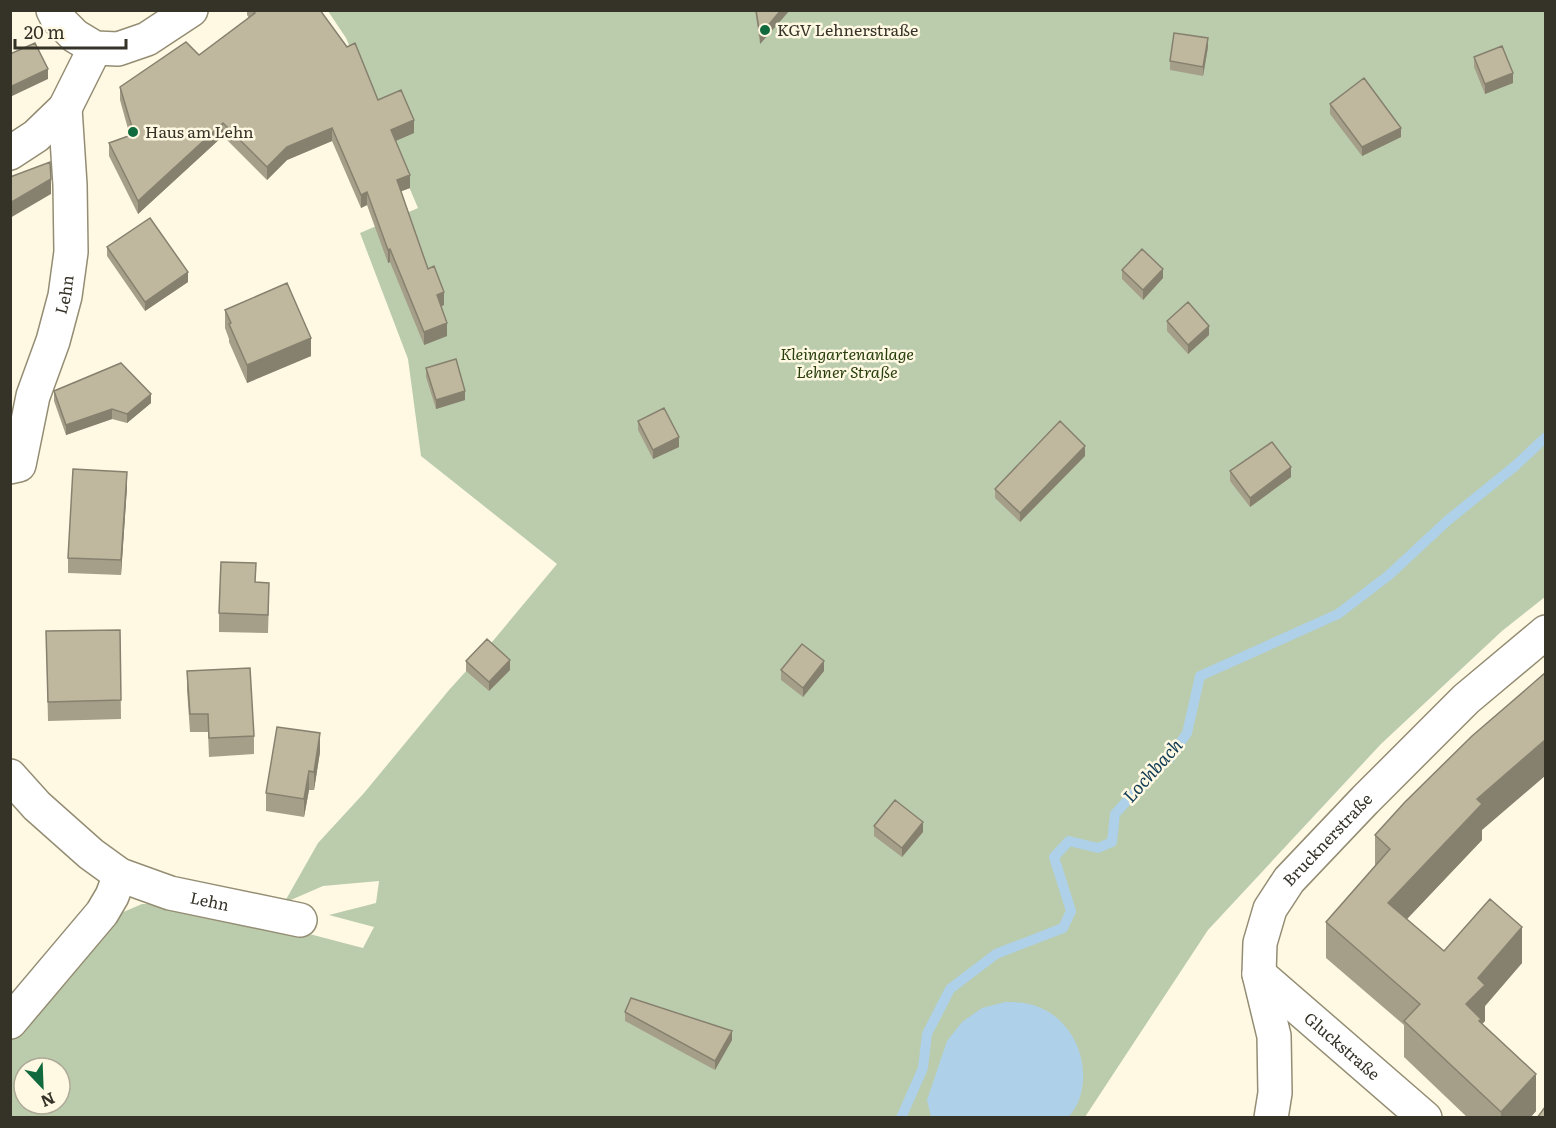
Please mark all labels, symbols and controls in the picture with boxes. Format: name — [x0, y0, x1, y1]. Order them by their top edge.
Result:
scale bar — [15, 12, 126, 50]
place label: KGV Lehnerstraße — [777, 17, 918, 41]
text: 20 m — [24, 18, 65, 45]
marker: KGV Lehnerstraße — [758, 23, 772, 37]
place label: Haus am Lehn — [145, 119, 254, 143]
marker: Haus am Lehn — [126, 125, 140, 139]
street label: Lehn — [48, 273, 79, 317]
park label: Kleingartenanlage Lehner Straße — [780, 341, 914, 383]
water label: Lochbach — [1116, 732, 1188, 808]
street label: Brucknerstraße — [1276, 787, 1377, 891]
street label: Lehn — [188, 884, 232, 916]
street label: Gluckstraße — [1300, 1006, 1386, 1085]
north arrow — [12, 1056, 72, 1116]
text: N — [37, 1087, 59, 1114]

